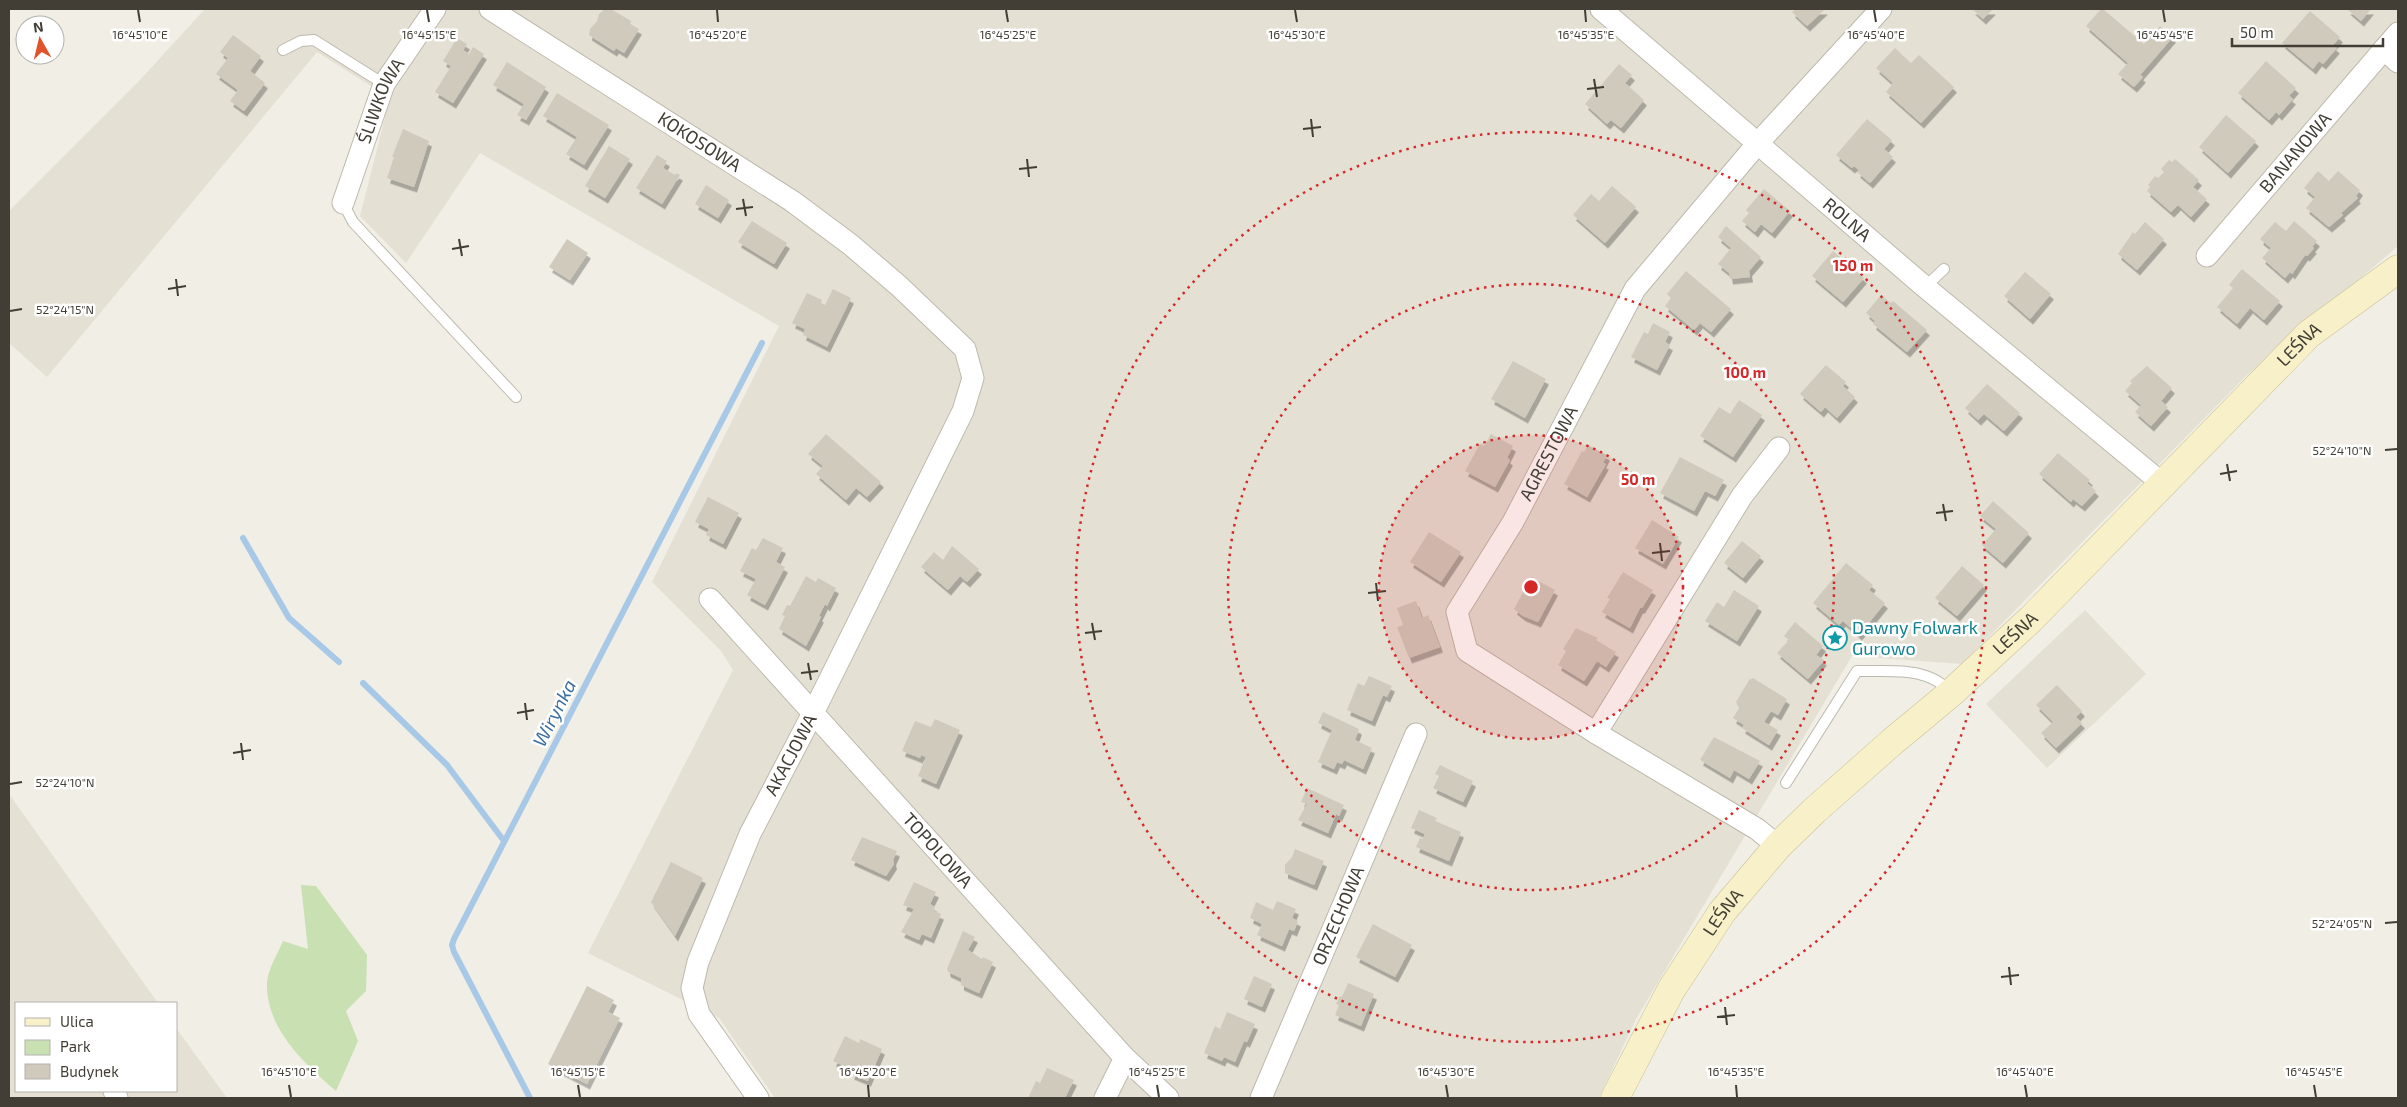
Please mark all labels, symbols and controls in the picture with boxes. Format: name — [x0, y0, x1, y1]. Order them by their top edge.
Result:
north arrow — [15, 15, 65, 65]
scale bar — [2232, 15, 2383, 47]
text: N — [32, 18, 44, 36]
text: 50 m — [2240, 23, 2274, 41]
text: 16°45'10"E — [112, 27, 168, 41]
text: 16°45'15"E — [402, 27, 457, 41]
text: 16°45'20"E — [689, 27, 747, 41]
text: 16°45'25"E — [980, 27, 1037, 41]
text: 16°45'30"E — [1268, 27, 1326, 41]
text: 16°45'35"E — [1558, 27, 1614, 41]
text: 16°45'40"E — [1847, 27, 1905, 41]
text: 16°45'45"E — [2137, 27, 2194, 41]
street label: ŚLIWKOWA — [352, 53, 409, 146]
street label: KOKOSOWA — [654, 107, 746, 176]
street label: BANANOWA — [2254, 107, 2336, 197]
street label: ROLNA — [1819, 193, 1877, 246]
text: 150 m — [1833, 256, 1873, 274]
text: 52°24'15"N — [36, 302, 94, 316]
street label: LEŚNA — [2272, 317, 2325, 371]
text: 100 m — [1724, 363, 1766, 381]
street label: AGRESTOWA — [1514, 401, 1582, 504]
text: 52°24'10"N — [2313, 443, 2371, 457]
text: 50 m — [1621, 470, 1655, 488]
centre of rings — [1522, 578, 1540, 596]
street label: LEŚNA — [1988, 606, 2042, 659]
place label: Dawny Folwark Gurowo — [1852, 616, 1978, 659]
place icon: Dawny Folwark Gurowo — [1822, 625, 1848, 651]
water label: Wirynka — [527, 675, 581, 751]
street label: AKACJOWA — [759, 709, 821, 799]
text: 52°24'10"N — [36, 775, 94, 789]
street label: TOPOLOWA — [898, 808, 978, 893]
street label: ORZECHOWA — [1307, 862, 1369, 968]
street label: LEŚNA — [1697, 883, 1748, 940]
text: 52°24'05"N — [2312, 916, 2372, 930]
legend — [15, 1002, 178, 1092]
text: Ulica — [60, 1012, 94, 1030]
text: Park — [60, 1037, 91, 1055]
text: Budynek — [60, 1062, 119, 1080]
text: 16°45'10"E — [261, 1064, 317, 1078]
text: 16°45'15"E — [551, 1064, 606, 1078]
text: 16°45'20"E — [839, 1064, 897, 1078]
text: 16°45'25"E — [1129, 1064, 1186, 1078]
text: 16°45'30"E — [1417, 1064, 1475, 1078]
text: 16°45'35"E — [1708, 1064, 1764, 1078]
text: 16°45'40"E — [1996, 1064, 2054, 1078]
text: 16°45'45"E — [2286, 1064, 2343, 1078]

